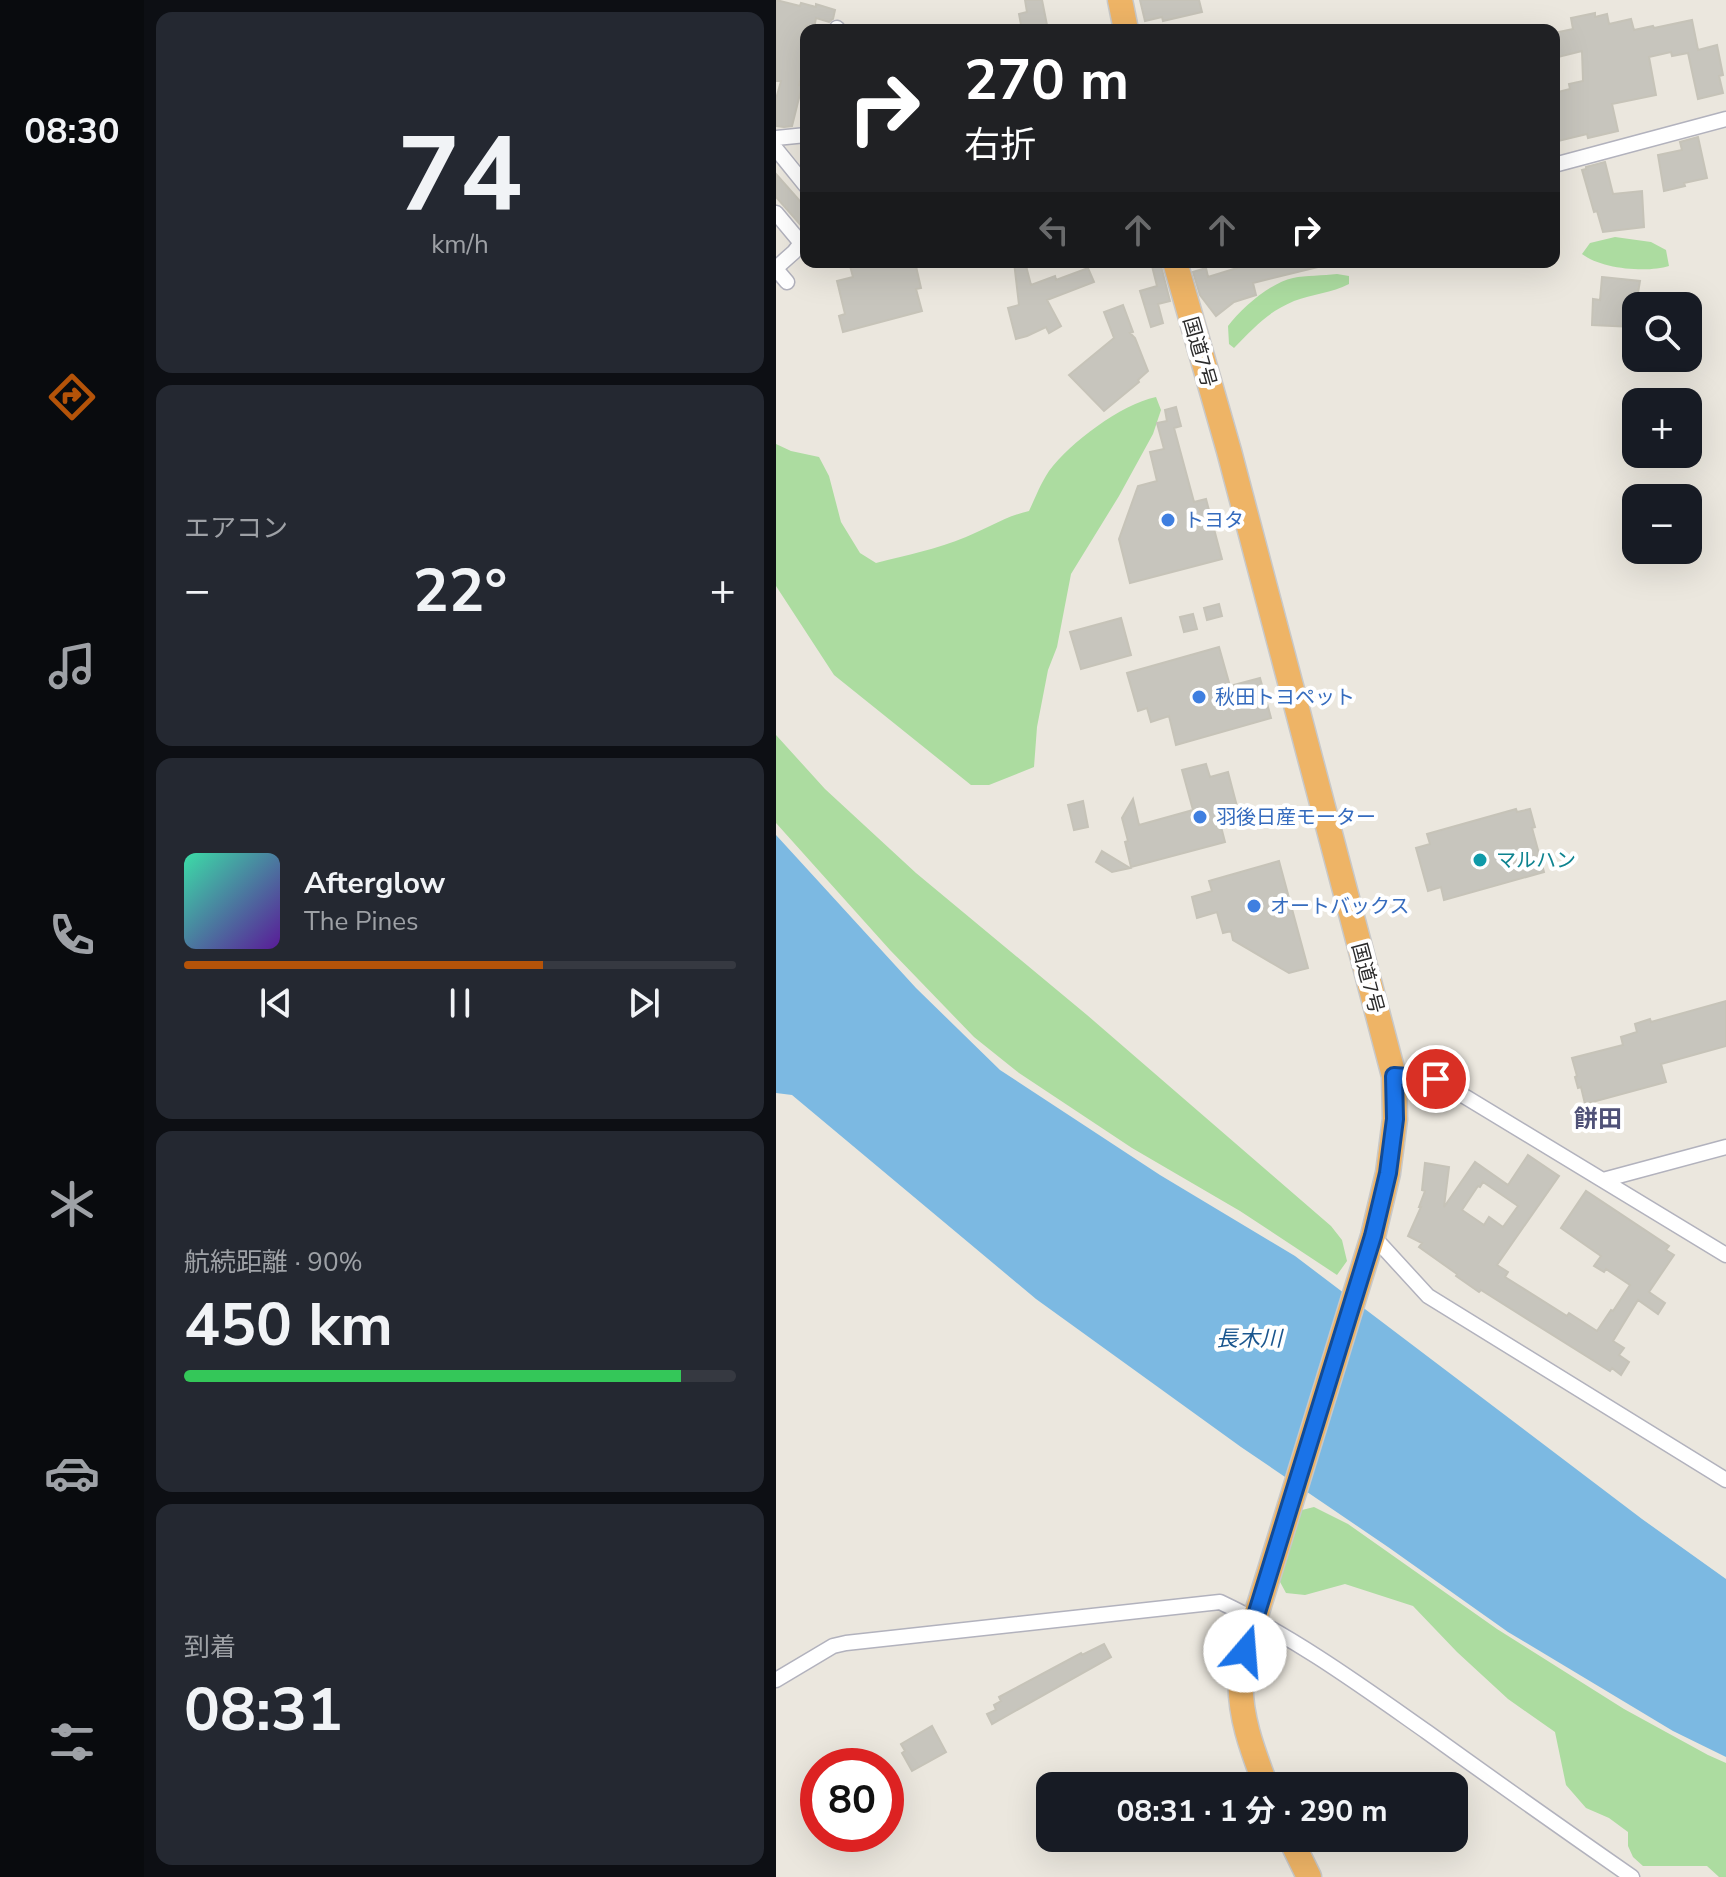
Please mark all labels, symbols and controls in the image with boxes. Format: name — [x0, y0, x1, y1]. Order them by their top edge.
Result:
text: 270 m — [964, 42, 1129, 119]
icon: right — [832, 56, 936, 160]
text: 74 — [398, 104, 522, 246]
text: 08:30 — [24, 107, 120, 156]
text: 右折 — [964, 121, 1036, 170]
icon: left — [1032, 208, 1076, 252]
icon: ahead — [1116, 208, 1160, 252]
icon: ahead — [1200, 208, 1244, 252]
icon: right — [1284, 208, 1328, 252]
text: km/h — [431, 227, 489, 262]
map controls — [1622, 292, 1702, 564]
button: search — [1622, 292, 1702, 372]
street label: 国道7号 — [1177, 314, 1222, 390]
icon: directions — [44, 369, 100, 425]
button: + — [1622, 388, 1702, 468]
button: − — [1622, 484, 1702, 564]
place label: トヨタ — [1184, 507, 1244, 534]
text: エアコン — [184, 511, 288, 546]
marker: トヨタ — [1159, 511, 1177, 529]
text: 22° — [413, 550, 507, 632]
text: − — [184, 561, 210, 621]
text: + — [710, 561, 736, 621]
icon: music — [44, 638, 100, 694]
place label: 秋田トヨペット — [1215, 684, 1355, 711]
marker: 秋田トヨペット — [1190, 688, 1208, 706]
place label: 羽後日産モーター — [1216, 804, 1376, 831]
marker: 羽後日産モーター — [1191, 808, 1209, 826]
place label: マルハン — [1496, 847, 1576, 874]
marker: マルハン — [1471, 851, 1489, 869]
text: Afterglow — [304, 863, 445, 904]
place label: オートバックス — [1270, 893, 1409, 920]
marker: オートバックス — [1245, 897, 1263, 915]
text: The Pines — [304, 904, 419, 939]
icon: phone — [44, 907, 100, 963]
street label: 国道7号 — [1345, 940, 1390, 1016]
icon: previous — [254, 981, 298, 1025]
icon: pause — [438, 981, 482, 1025]
icon: next — [622, 981, 666, 1025]
pin — [1402, 1045, 1470, 1113]
icon: arrive — [1414, 1057, 1458, 1101]
district label: 餅田 — [1574, 1103, 1622, 1135]
icon: climate — [44, 1176, 100, 1232]
text: 航続距離 · 90% — [184, 1245, 363, 1280]
text: 450 km — [184, 1284, 393, 1366]
water label: 長木川 — [1216, 1324, 1284, 1354]
icon: car — [44, 1445, 100, 1501]
position arrow — [1203, 1609, 1287, 1693]
text: 到着 — [184, 1630, 236, 1665]
text: 08:31 — [184, 1669, 343, 1751]
icon: filters — [44, 1714, 100, 1770]
speed limit sign: 80 — [800, 1748, 904, 1852]
text: 08:31 · 1 分 · 290 m — [1116, 1791, 1388, 1832]

